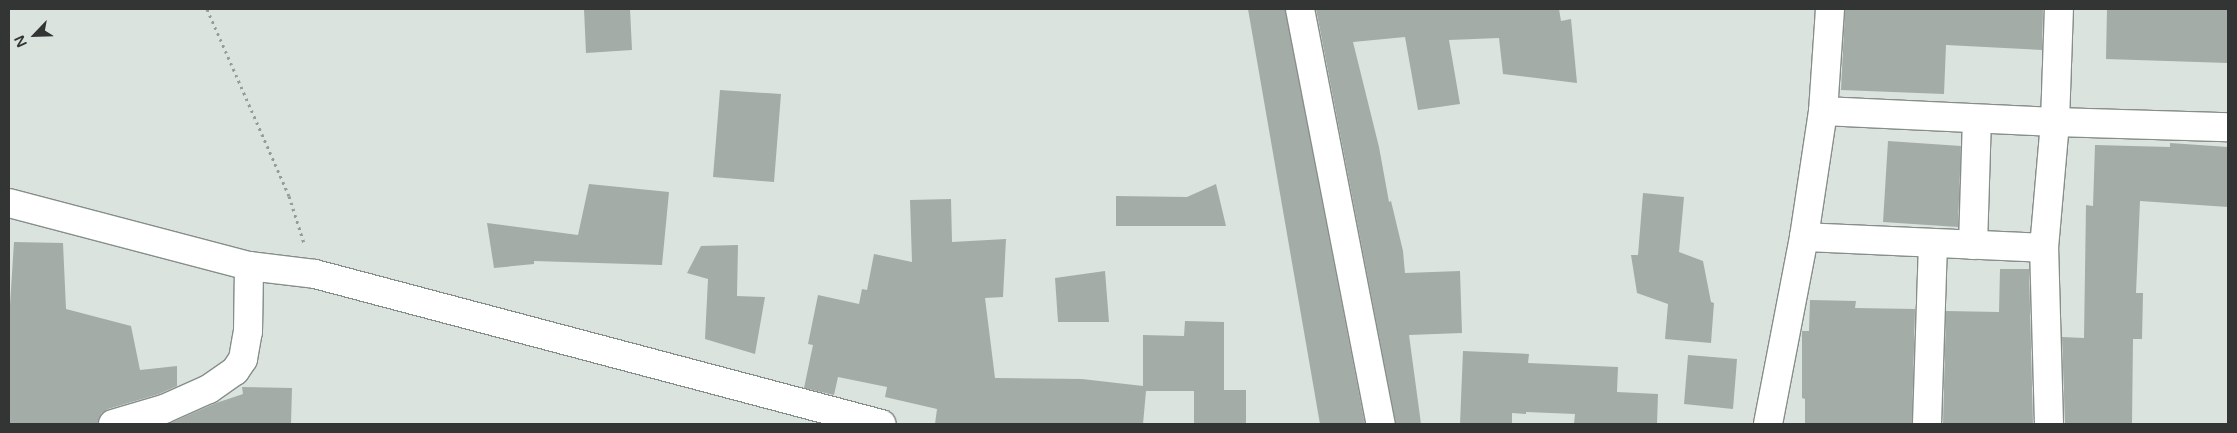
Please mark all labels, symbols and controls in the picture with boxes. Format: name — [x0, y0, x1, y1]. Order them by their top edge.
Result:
north arrow — [10, 10, 60, 60]
text: N — [11, 33, 31, 50]

